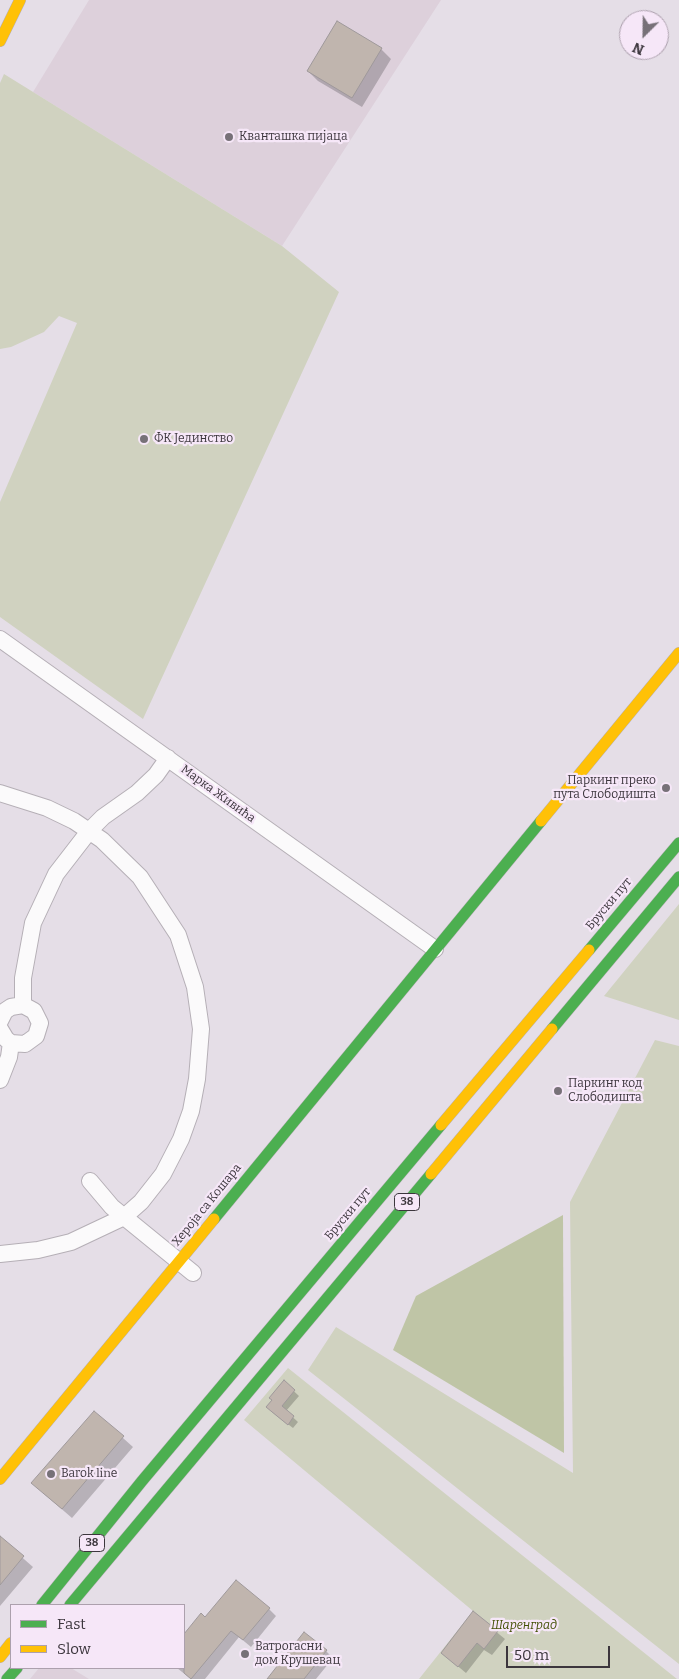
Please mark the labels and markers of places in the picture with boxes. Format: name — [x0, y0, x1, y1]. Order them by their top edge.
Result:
place label: Кванташка пијаца — [239, 130, 347, 144]
marker: Кванташка пијаца — [223, 131, 235, 143]
place label: ФК Јединство — [154, 432, 233, 446]
marker: ФК Јединство — [138, 433, 150, 445]
place label: Паркинг преко пута Слободишта — [553, 774, 656, 802]
marker: Паркинг преко пута Слободишта — [660, 782, 672, 794]
place label: Паркинг код Слободишта — [568, 1077, 642, 1105]
marker: Паркинг код Слободишта — [552, 1085, 564, 1097]
place label: Barok line — [61, 1467, 117, 1481]
marker: Barok line — [45, 1468, 57, 1480]
place label: Ватрогасни дом Крушевац — [255, 1640, 340, 1668]
marker: Ватрогасни дом Крушевац — [239, 1648, 251, 1660]

